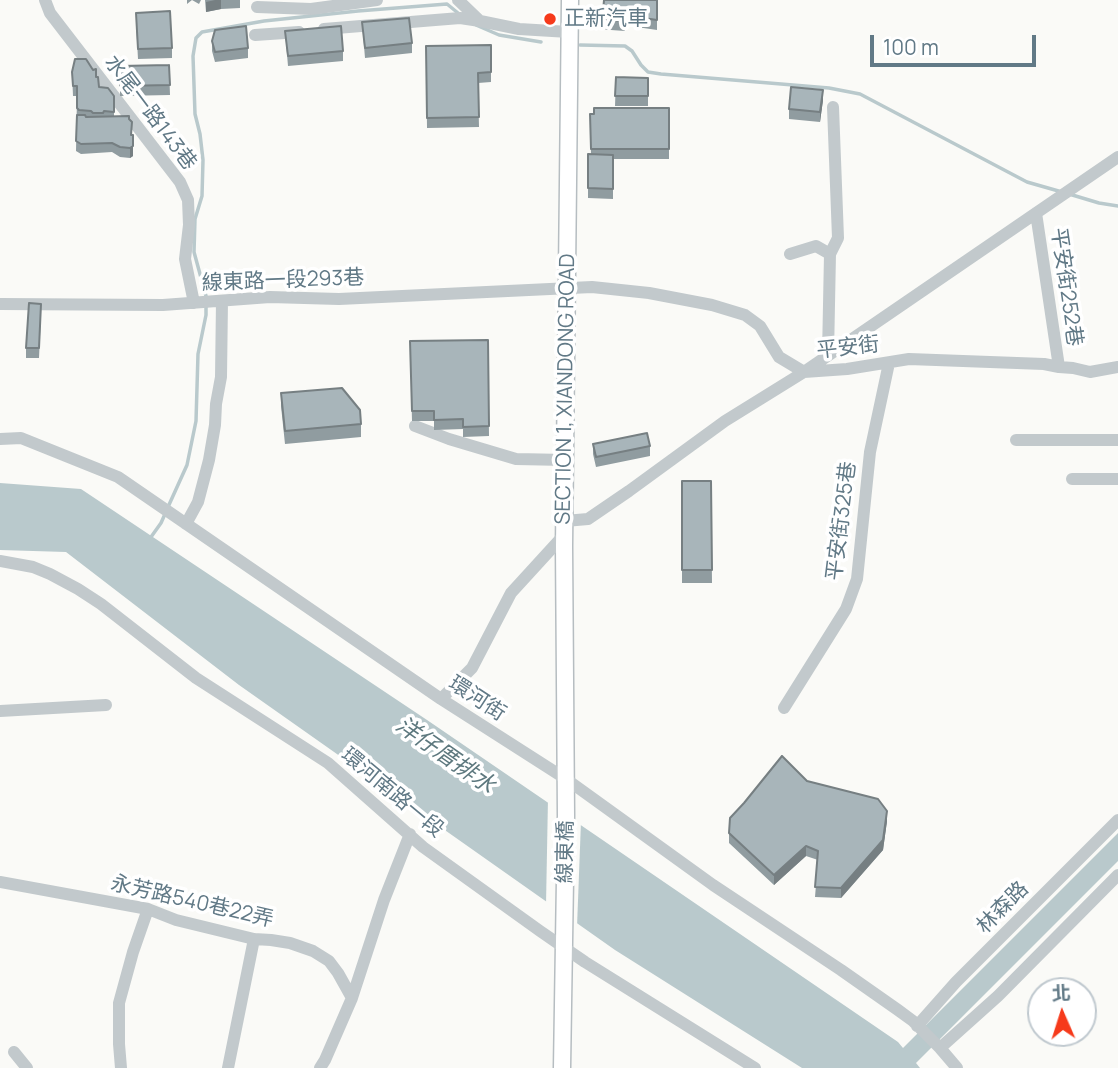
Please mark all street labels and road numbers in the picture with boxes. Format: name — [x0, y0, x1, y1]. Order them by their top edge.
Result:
street label: 水尾一路143巷 — [99, 51, 201, 175]
street label: 平安街252巷 — [1045, 226, 1087, 348]
street label: SECTION 1, XIANDONG ROAD — [551, 253, 581, 525]
street label: 線東路一段293巷 — [201, 266, 365, 296]
street label: 平安街 — [815, 332, 881, 364]
street label: 平安街325巷 — [822, 460, 862, 582]
street label: 環河街 — [444, 671, 510, 727]
street label: 環河南路一段 — [336, 743, 448, 843]
street label: 線東橋 — [553, 820, 579, 884]
street label: 永芳路540巷22弄 — [108, 871, 276, 933]
street label: 林森路 — [972, 877, 1034, 939]

